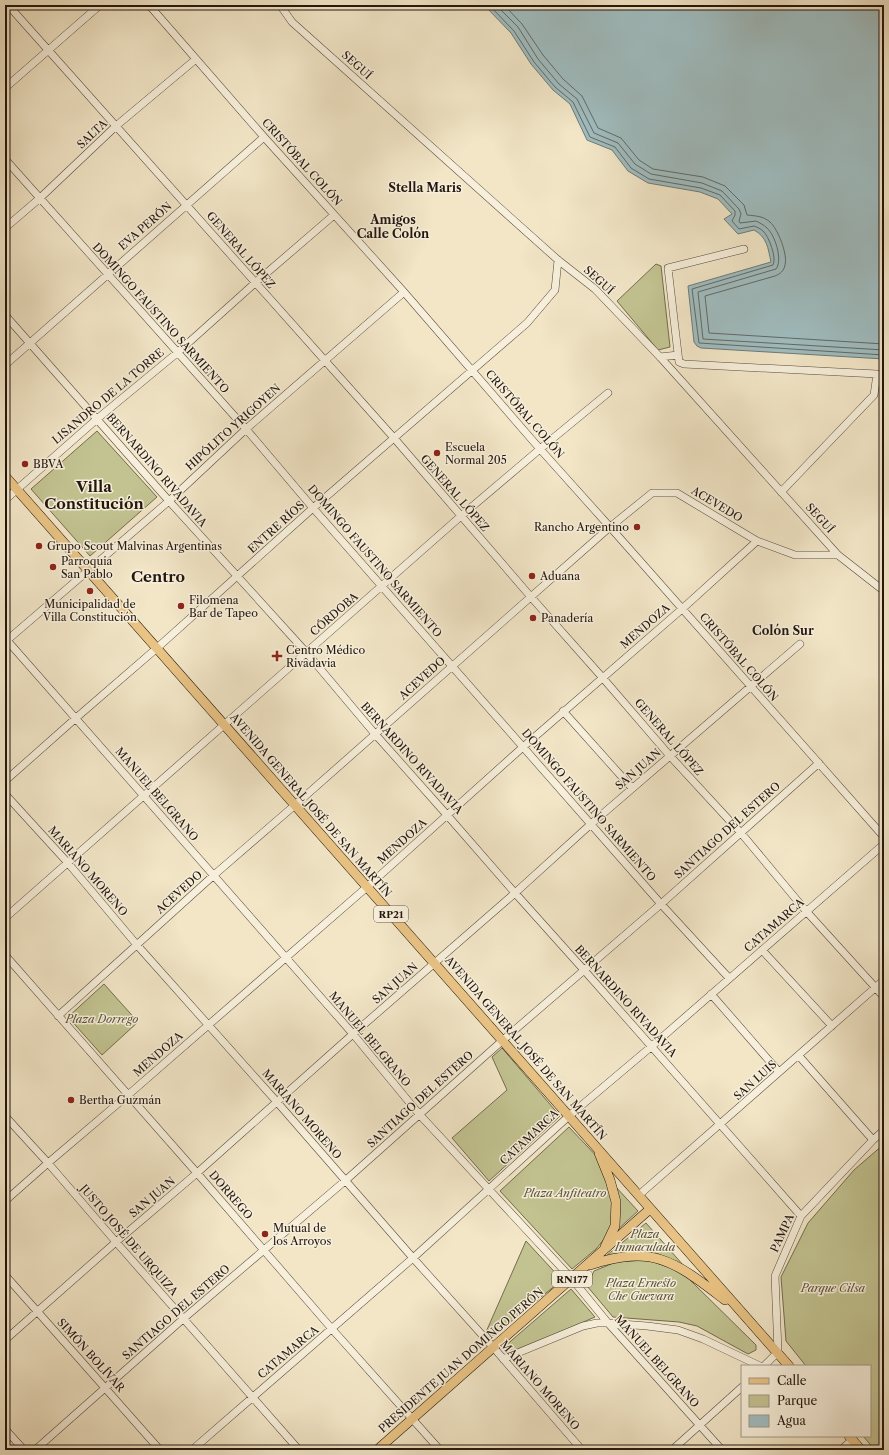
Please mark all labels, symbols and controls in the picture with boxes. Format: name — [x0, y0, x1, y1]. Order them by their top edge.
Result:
street label: SEGUÍ — [339, 48, 375, 82]
street label: CRISTÓBAL COLÓN — [259, 115, 345, 209]
street label: SALTA — [74, 116, 111, 151]
district label: Stella Maris — [388, 180, 462, 195]
street label: EVA PERÓN — [115, 199, 175, 253]
street label: GENERAL LÓPEZ — [204, 209, 278, 291]
district label: Amigos Calle Colón — [357, 212, 430, 241]
street label: DOMINGO FAUSTINO SARMIENTO — [90, 240, 232, 396]
street label: SEGUÍ — [581, 263, 617, 297]
street label: LISANDRO DE LA TORRE — [49, 345, 167, 447]
street label: CRISTÓBAL COLÓN — [483, 367, 567, 461]
street label: HIPÓLITO YRIGOYEN — [183, 381, 283, 473]
street label: BERNARDINO RIVADAVIA — [104, 410, 211, 530]
place label: Escuela Normal 205 — [445, 440, 507, 467]
marker: Escuela Normal 205 — [432, 448, 442, 458]
street label: GENERAL LÓPEZ — [418, 452, 492, 534]
place label: BBVA — [33, 457, 64, 471]
marker: BBVA — [20, 459, 30, 469]
district label: Villa Constitución — [44, 477, 144, 513]
street label: DOMINGO FAUSTINO SARMIENTO — [305, 482, 445, 640]
street label: ACEVEDO — [688, 483, 745, 525]
street label: ENTRE RÍOS — [245, 498, 307, 556]
street label: SEGUÍ — [803, 500, 837, 536]
place label: Rancho Argentino — [534, 520, 629, 534]
marker: Rancho Argentino — [632, 522, 642, 532]
place label: Grupo Scout Malvinas Argentinas — [47, 539, 222, 553]
marker: Grupo Scout Malvinas Argentinas — [34, 541, 44, 551]
place label: Parroquia San Pablo — [61, 554, 113, 581]
marker: Parroquia San Pablo — [48, 562, 58, 572]
district label: Centro — [131, 567, 185, 586]
place label: Aduana — [539, 569, 580, 583]
marker: Aduana — [527, 571, 537, 581]
marker: Municipalidad de Villa Constitución — [85, 586, 95, 596]
street label: CÓRDOBA — [307, 589, 362, 639]
place label: Filomena Bar de Tapeo — [189, 593, 258, 620]
place label: Municipalidad de Villa Constitución — [42, 597, 137, 624]
street label: MENDOZA — [617, 600, 673, 651]
marker: Filomena Bar de Tapeo — [176, 601, 186, 611]
street label: CRISTÓBAL COLÓN — [697, 610, 781, 704]
place label: Panadería — [541, 611, 593, 625]
marker: Panadería — [528, 613, 538, 623]
district label: Colón Sur — [752, 623, 814, 638]
place label: Centro Médico Rivadavia — [286, 643, 365, 670]
marker: Centro Médico Rivadavia — [271, 650, 283, 662]
street label: ACEVEDO — [395, 654, 448, 703]
street label: GENERAL LÓPEZ — [632, 696, 706, 778]
street label: BERNARDINO RIVADAVIA — [358, 699, 467, 818]
street label: AVENIDA GENERAL JOSÉ DE SAN MARTÍN — [227, 709, 395, 900]
street label: DOMINGO FAUSTINO SARMIENTO — [519, 726, 659, 884]
street label: MANUEL BELGRANO — [112, 744, 202, 844]
street label: SAN JUAN — [612, 745, 664, 793]
street label: SANTIAGO DEL ESTERO — [671, 779, 783, 881]
street label: MENDOZA — [375, 815, 430, 867]
street label: MARIANO MORENO — [45, 823, 131, 919]
street label: ACEVEDO — [152, 868, 205, 917]
street label: CATAMARCA — [741, 894, 808, 955]
road number: RP21 — [374, 906, 408, 922]
street label: BERNARDINO RIVADAVIA — [572, 942, 681, 1061]
street label: AVENIDA GENERAL JOSÉ DE SAN MARTÍN — [442, 952, 610, 1143]
street label: SAN JUAN — [369, 959, 421, 1007]
street label: MANUEL BELGRANO — [326, 989, 414, 1089]
park label: Plaza Dorrego — [65, 1012, 138, 1026]
street label: MENDOZA — [130, 1028, 186, 1079]
street label: SANTIAGO DEL ESTERO — [364, 1048, 476, 1150]
street label: SAN LUIS — [731, 1057, 779, 1103]
street label: MARIANO MORENO — [259, 1066, 345, 1162]
place label: Bertha Guzmán — [79, 1093, 161, 1107]
marker: Bertha Guzmán — [66, 1095, 76, 1105]
street label: CATAMARCA — [497, 1106, 562, 1168]
street label: DORREGO — [206, 1168, 256, 1222]
street label: SAN JUAN — [126, 1174, 178, 1220]
street label: JUSTO JOSÉ DE URQUIZA — [76, 1180, 182, 1299]
park label: Plaza Anfiteatro — [523, 1186, 606, 1200]
street label: PAMPA — [767, 1211, 797, 1254]
place label: Mutual de los Arroyos — [273, 1221, 332, 1248]
park label: Plaza Inmaculada — [614, 1227, 676, 1254]
marker: Mutual de los Arroyos — [260, 1229, 270, 1239]
street label: SANTIAGO DEL ESTERO — [119, 1261, 233, 1363]
road number: RN177 — [552, 1271, 592, 1287]
park label: Plaza Ernesto Che Guevara — [605, 1276, 676, 1303]
park label: Parque Cilsa — [800, 1281, 865, 1295]
street label: PRESIDENTE JUAN DOMINGO PERÓN — [376, 1285, 546, 1435]
street label: MANUEL BELGRANO — [612, 1312, 702, 1410]
street label: SIMÓN BOLÍVAR — [54, 1315, 128, 1395]
street label: CATAMARCA — [255, 1322, 322, 1382]
street label: MARIANO MORENO — [497, 1337, 583, 1433]
legend — [741, 1365, 871, 1437]
text: Calle — [777, 1373, 807, 1388]
text: Parque — [777, 1393, 818, 1408]
text: Agua — [776, 1413, 807, 1428]

